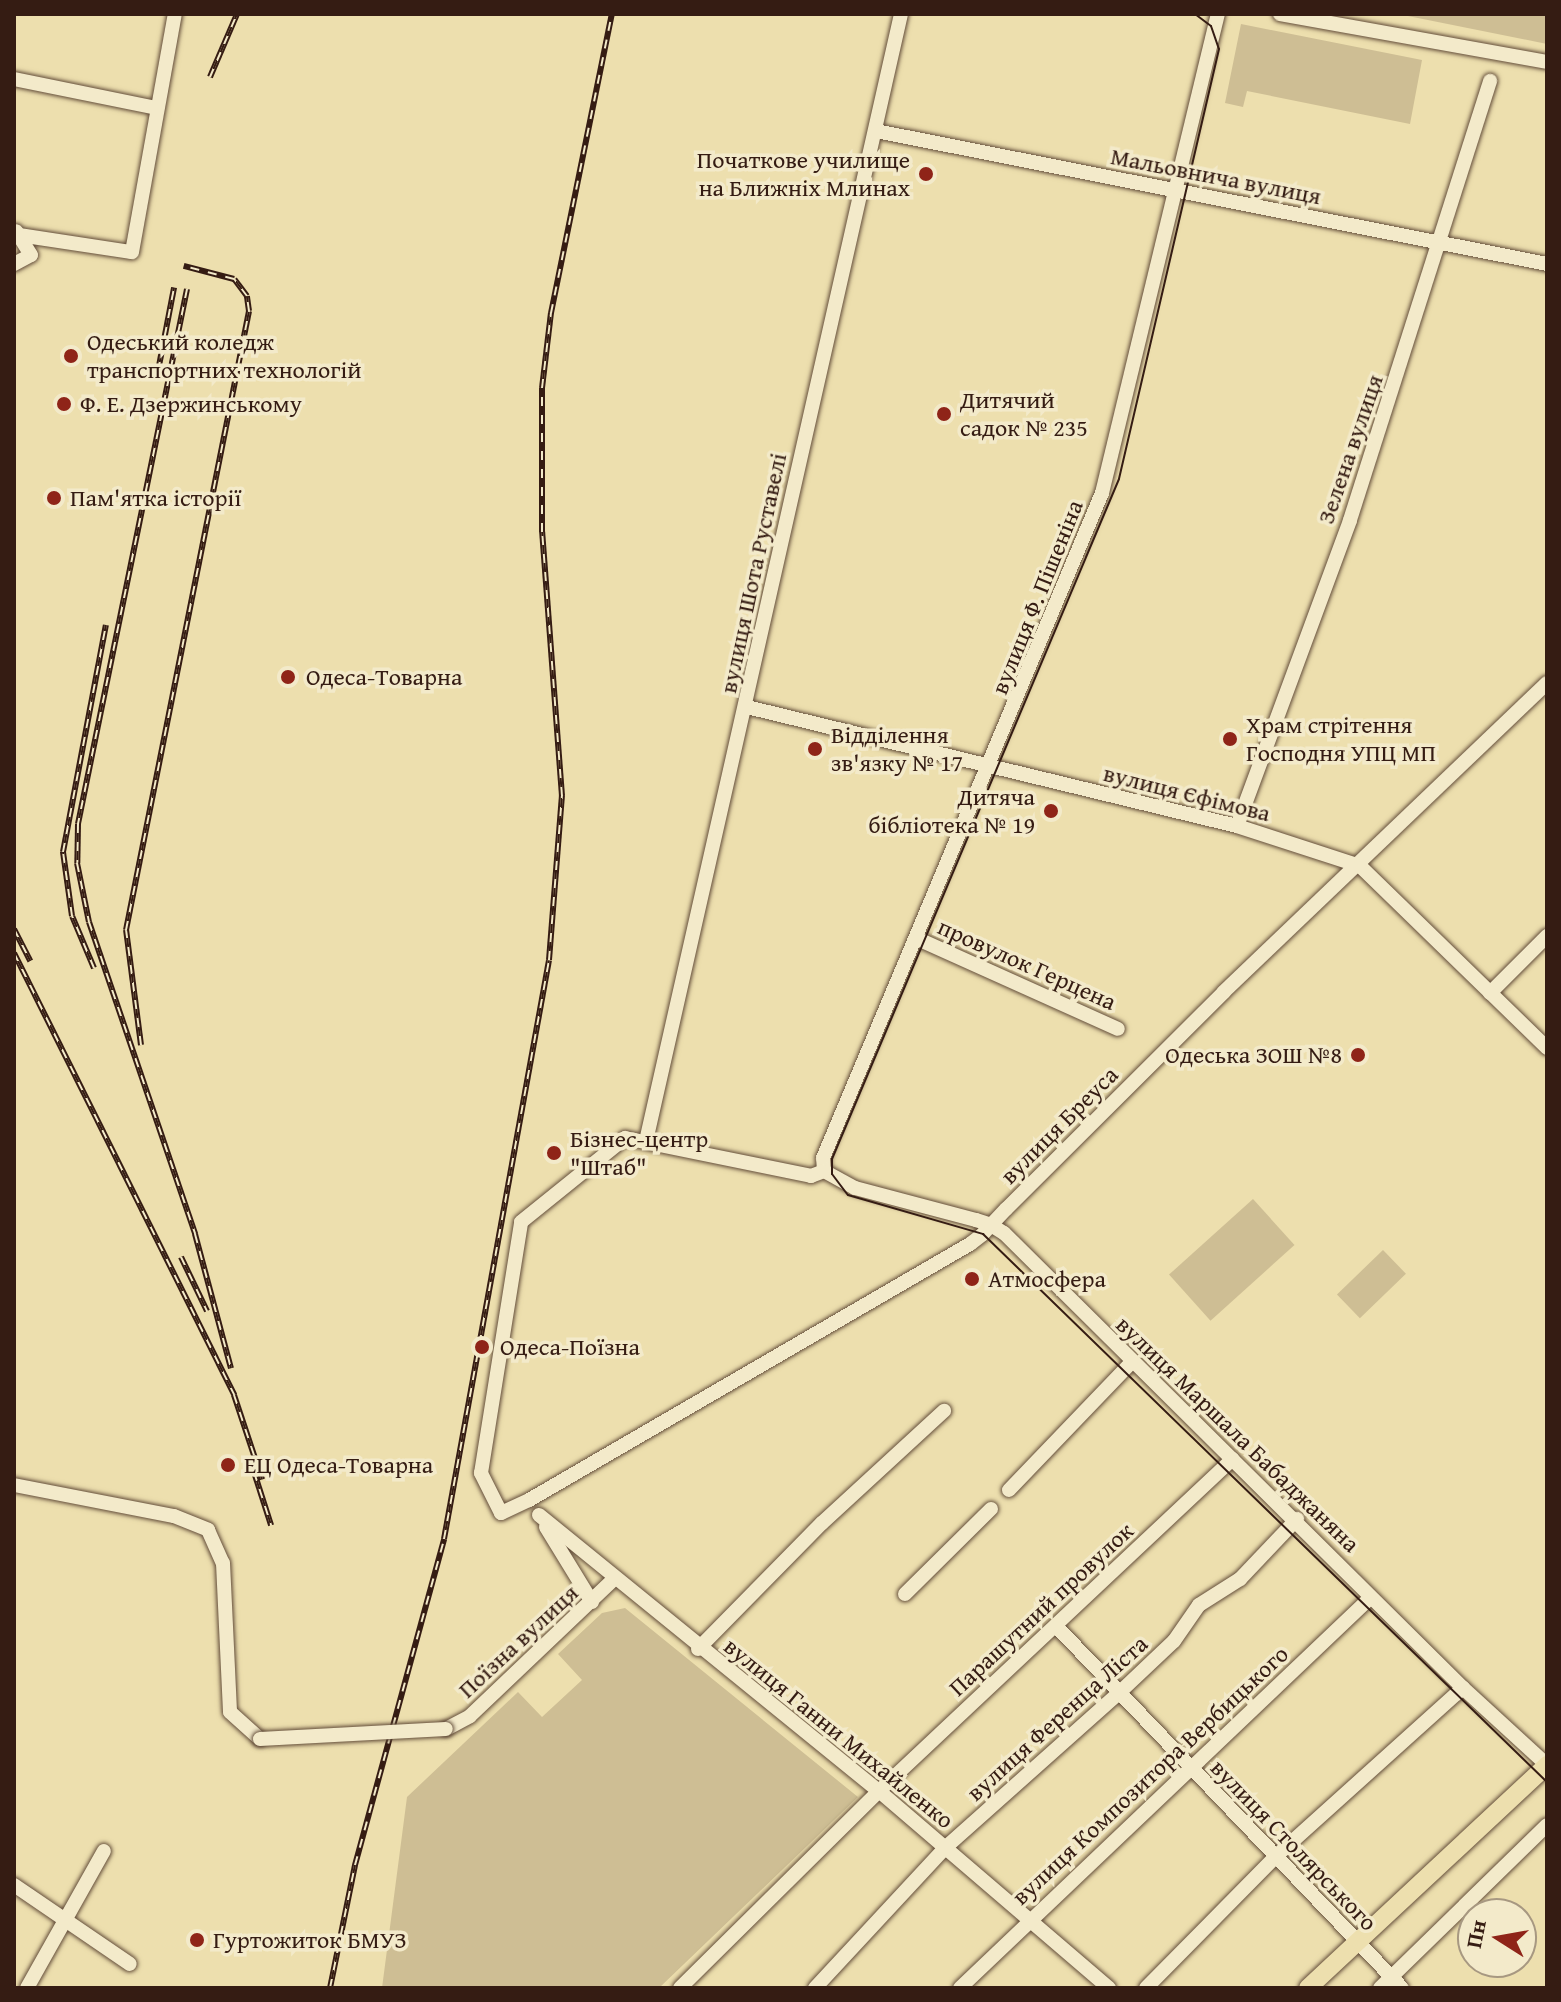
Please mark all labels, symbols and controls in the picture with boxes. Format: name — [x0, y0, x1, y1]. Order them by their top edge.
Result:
street label: Мальовнича вулиця — [1108, 141, 1324, 211]
place label: Початкове училище на Ближніх Млинах — [697, 146, 910, 202]
marker: Початкове училище на Ближніх Млинах — [917, 165, 935, 183]
place label: Одеський коледж транспортних технологій — [87, 328, 361, 384]
marker: Одеський коледж транспортних технологій — [62, 347, 80, 365]
street label: Зелена вулиця — [1311, 371, 1389, 527]
place label: Дитячий садок № 235 — [960, 386, 1088, 442]
place label: Ф. Е. Дзержинському — [80, 390, 302, 418]
marker: Ф. Е. Дзержинському — [55, 395, 73, 413]
marker: Дитячий садок № 235 — [935, 405, 953, 423]
street label: вулиця Шота Руставелі — [713, 450, 793, 696]
place label: Пам'ятка історії — [70, 484, 241, 512]
marker: Пам'ятка історії — [45, 489, 63, 507]
street label: вулиця Ф. Пішеніна — [985, 496, 1089, 698]
place label: Одеса-Товарна — [306, 663, 462, 691]
marker: Одеса-Товарна — [277, 666, 299, 688]
place label: Храм стрітення Господня УПЦ МП — [1246, 711, 1436, 767]
place label: Відділення зв'язку № 17 — [831, 721, 963, 777]
marker: Храм стрітення Господня УПЦ МП — [1221, 730, 1239, 748]
marker: Відділення зв'язку № 17 — [806, 740, 824, 758]
street label: вулиця Єфімова — [1101, 758, 1273, 828]
place label: Дитяча бібліотека № 19 — [868, 783, 1035, 839]
marker: Дитяча бібліотека № 19 — [1042, 802, 1060, 820]
street label: провулок Герцена — [933, 912, 1121, 1016]
place label: Одеська ЗОШ №8 — [1165, 1041, 1342, 1069]
marker: Одеська ЗОШ №8 — [1349, 1046, 1367, 1064]
street label: вулиця Бреуса — [994, 1060, 1124, 1190]
place label: Бізнес-центр "Штаб" — [570, 1125, 708, 1181]
marker: Бізнес-центр "Штаб" — [545, 1144, 563, 1162]
place label: Атмосфера — [988, 1265, 1106, 1293]
marker: Атмосфера — [963, 1270, 981, 1288]
street label: вулиця Маршала Бабаджаняна — [1110, 1310, 1366, 1558]
place label: Одеса-Поїзна — [500, 1333, 640, 1361]
marker: Одеса-Поїзна — [471, 1336, 493, 1358]
place label: ЕЦ Одеса-Товарна — [244, 1451, 433, 1479]
marker: ЕЦ Одеса-Товарна — [219, 1456, 237, 1474]
street label: Парашутний провулок — [943, 1516, 1139, 1702]
street label: Поїзна вулиця — [452, 1578, 584, 1704]
street label: вулиця Ференца Ліста — [961, 1629, 1153, 1807]
street label: вулиця Ганни Михайленко — [718, 1631, 960, 1835]
street label: вулиця Композитора Вербицького — [1006, 1639, 1294, 1911]
street label: вулиця Столярського — [1205, 1753, 1383, 1937]
north arrow — [1457, 1898, 1537, 1978]
text: Пн — [1457, 1917, 1494, 1951]
place label: Гуртожиток БМУЗ — [213, 1926, 407, 1954]
marker: Гуртожиток БМУЗ — [188, 1931, 206, 1949]

